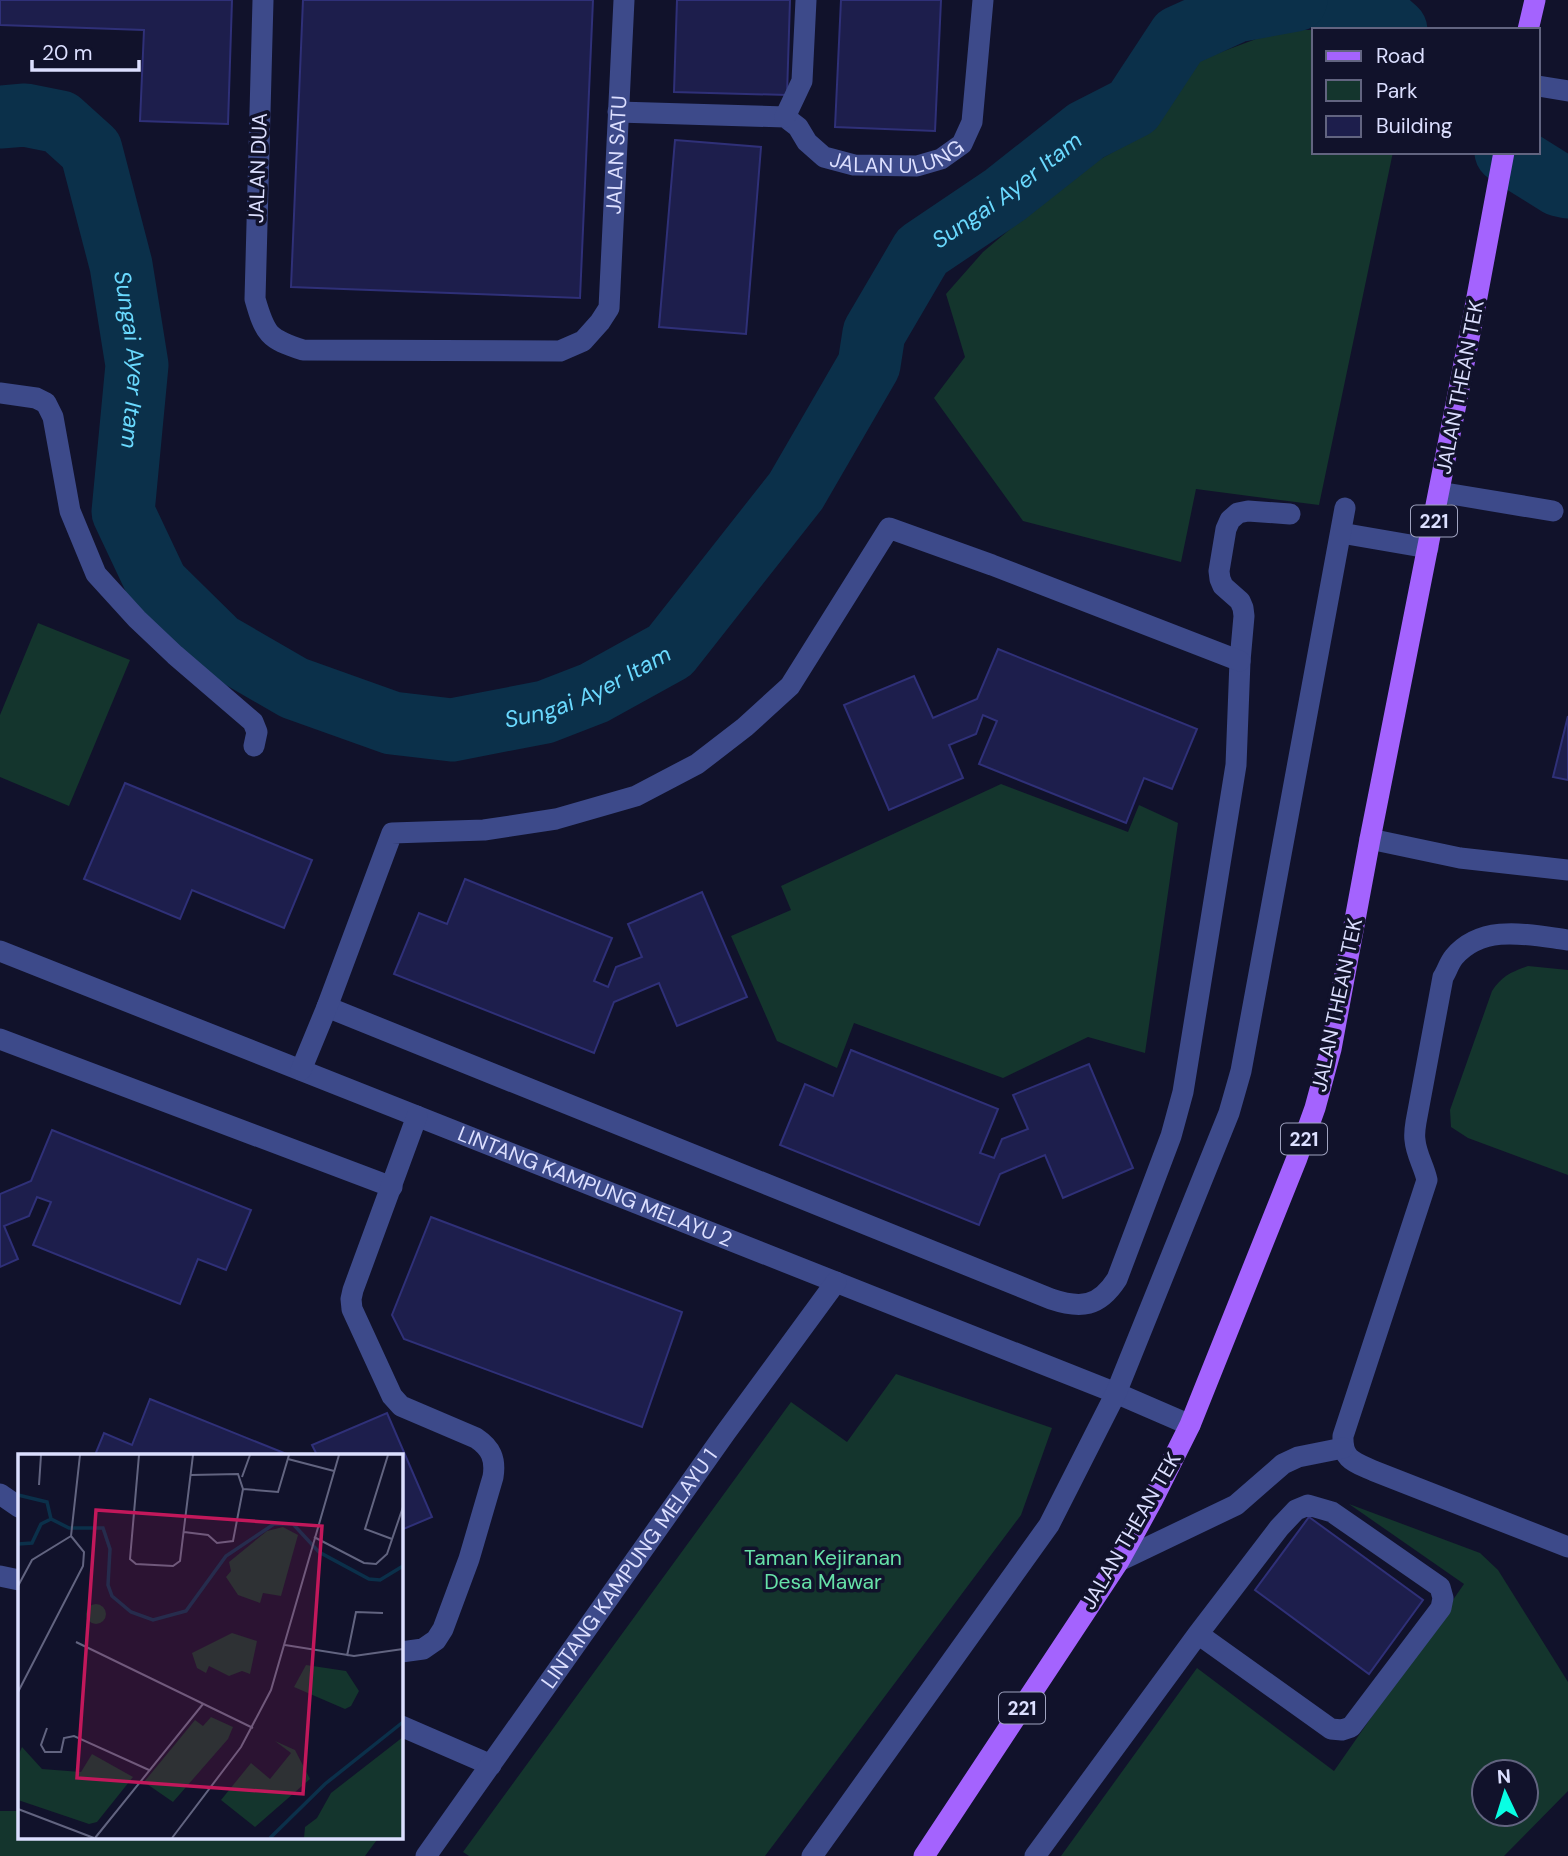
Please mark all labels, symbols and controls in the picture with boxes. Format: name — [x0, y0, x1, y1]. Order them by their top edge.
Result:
scale bar — [32, 28, 138, 72]
legend — [1312, 28, 1540, 154]
text: 20 m — [42, 39, 93, 67]
text: Road — [1376, 42, 1425, 70]
text: Park — [1376, 77, 1418, 105]
street label: JALAN SATU — [600, 95, 633, 215]
street label: JALAN DUA — [242, 112, 274, 224]
text: Building — [1376, 112, 1453, 140]
water label: Sungai Ayer Itam — [926, 125, 1088, 255]
street label: JALAN ULUNG — [827, 133, 969, 181]
water label: Sungai Ayer Itam — [107, 269, 152, 450]
street label: JALAN THEAN TEK — [1429, 298, 1491, 476]
road number: 221 — [1411, 506, 1457, 536]
water label: Sungai Ayer Itam — [502, 639, 676, 735]
street label: JALAN THEAN TEK — [1305, 916, 1369, 1094]
street label: LINTANG KAMPUNG MELAYU 2 — [454, 1120, 736, 1254]
road number: 221 — [1281, 1124, 1327, 1154]
street label: LINTANG KAMPUNG MELAYU 1 — [535, 1443, 724, 1694]
street label: JALAN THEAN TEK — [1075, 1447, 1187, 1615]
inset map — [18, 1454, 402, 1839]
park label: Taman Kejiranan Desa Mawar — [744, 1544, 902, 1596]
road number: 221 — [999, 1692, 1045, 1724]
north arrow — [1470, 1758, 1540, 1828]
text: N — [1496, 1764, 1512, 1789]

